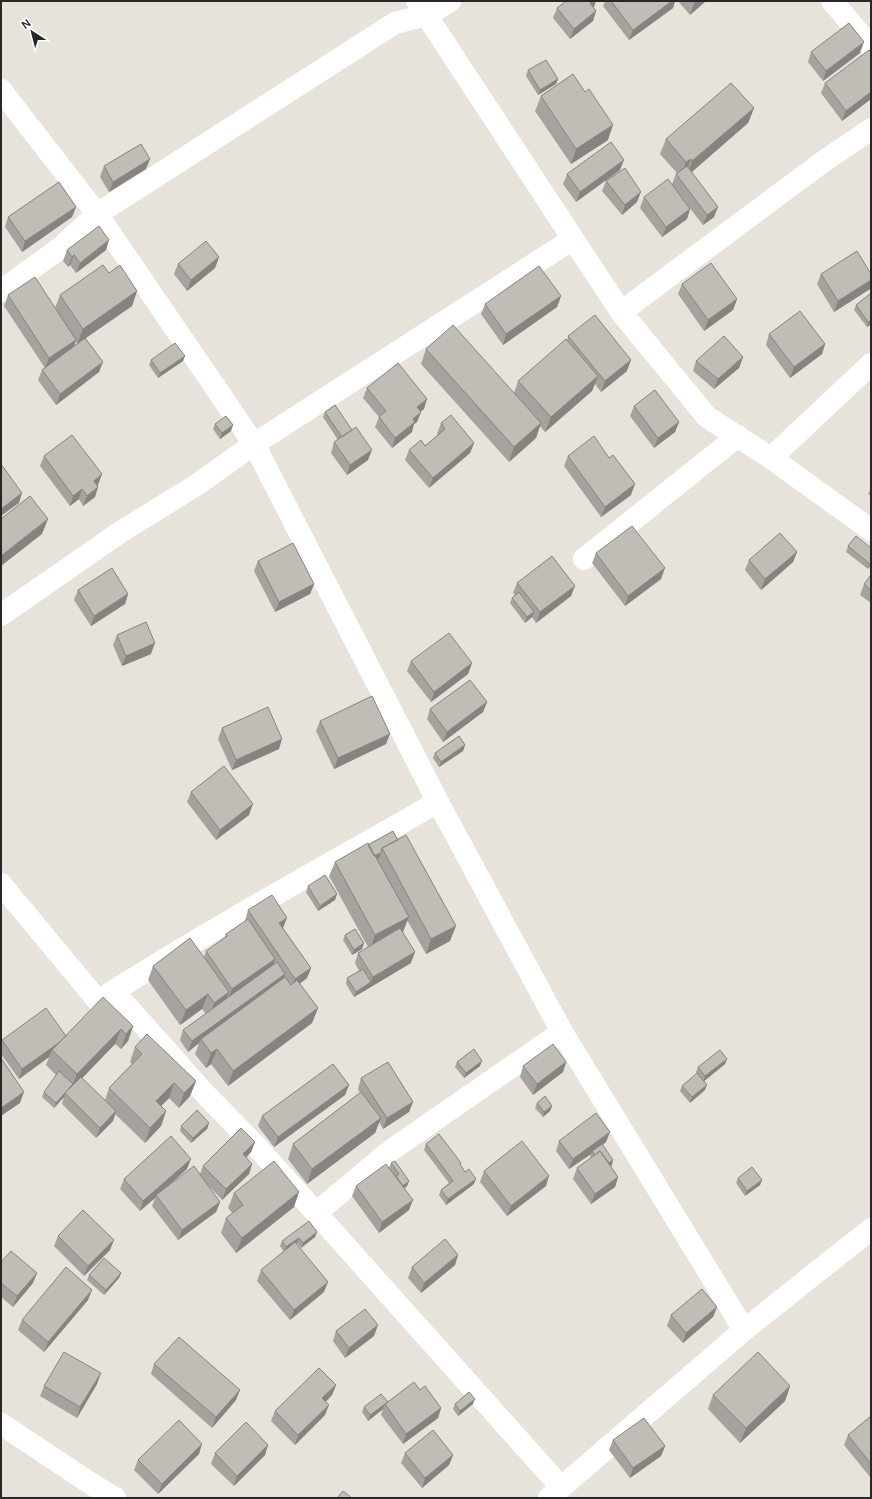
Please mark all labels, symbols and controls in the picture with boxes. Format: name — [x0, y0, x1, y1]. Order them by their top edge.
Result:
north arrow — [12, 12, 52, 52]
text: N — [18, 15, 34, 32]

